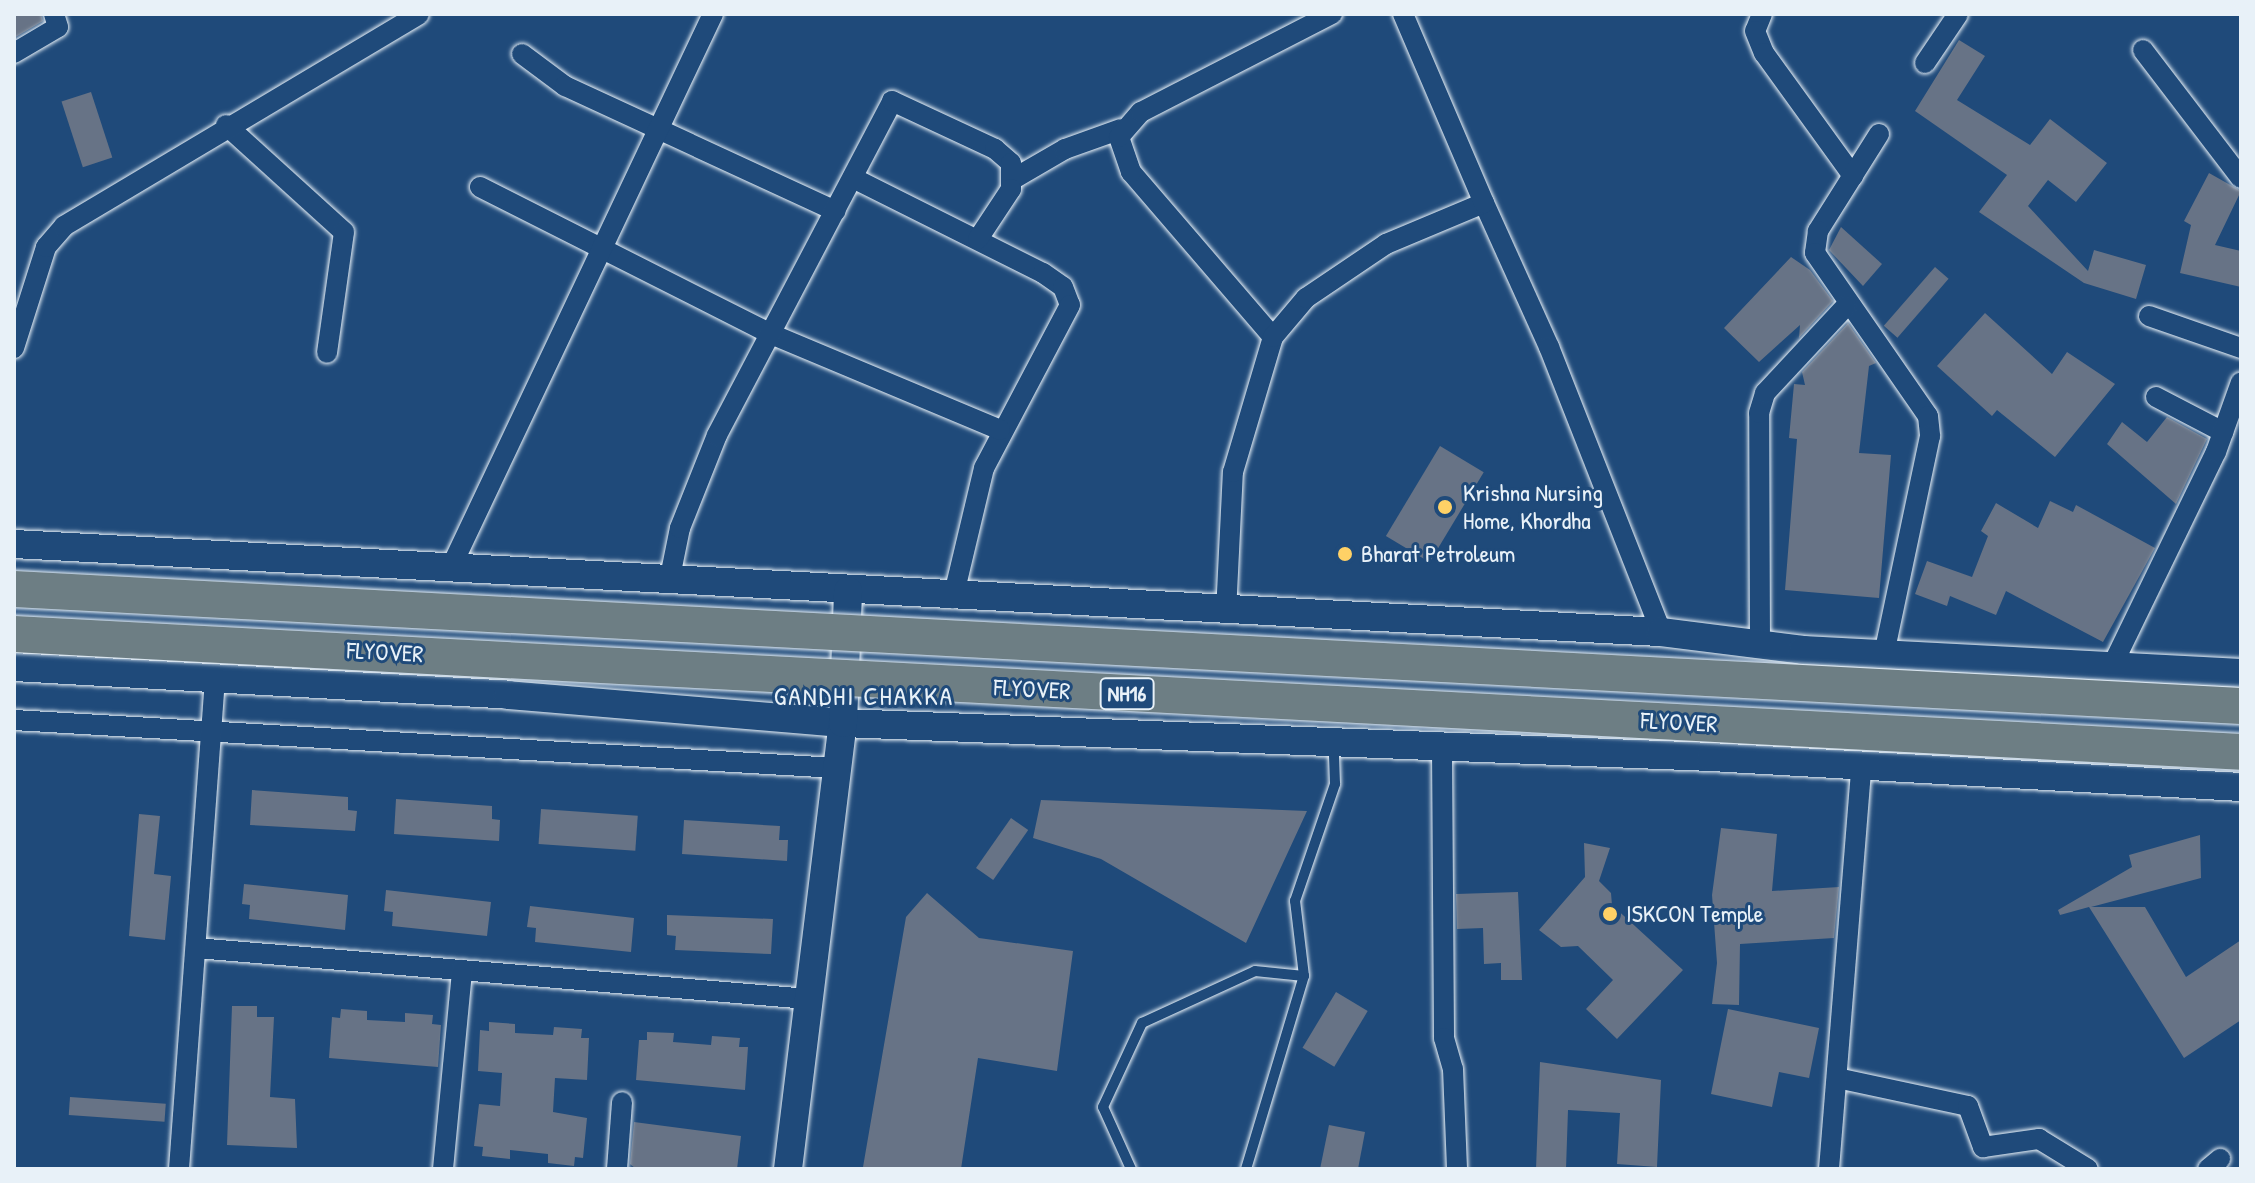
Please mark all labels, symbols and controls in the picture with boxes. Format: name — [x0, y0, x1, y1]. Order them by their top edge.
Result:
place label: Krishna Nursing Home, Khordha — [1463, 479, 1603, 535]
marker: Krishna Nursing Home, Khordha — [1434, 496, 1456, 518]
place label: Bharat Petroleum — [1361, 540, 1515, 568]
marker: Bharat Petroleum — [1336, 545, 1354, 563]
street label: FLYOVER — [346, 636, 424, 668]
street label: FLYOVER — [993, 673, 1071, 705]
road number: NH16 — [1099, 676, 1155, 712]
district label: GANDHI CHAKKA — [774, 680, 954, 712]
street label: FLYOVER — [1640, 706, 1718, 738]
place label: ISKCON Temple — [1626, 900, 1763, 928]
marker: ISKCON Temple — [1601, 905, 1619, 923]

